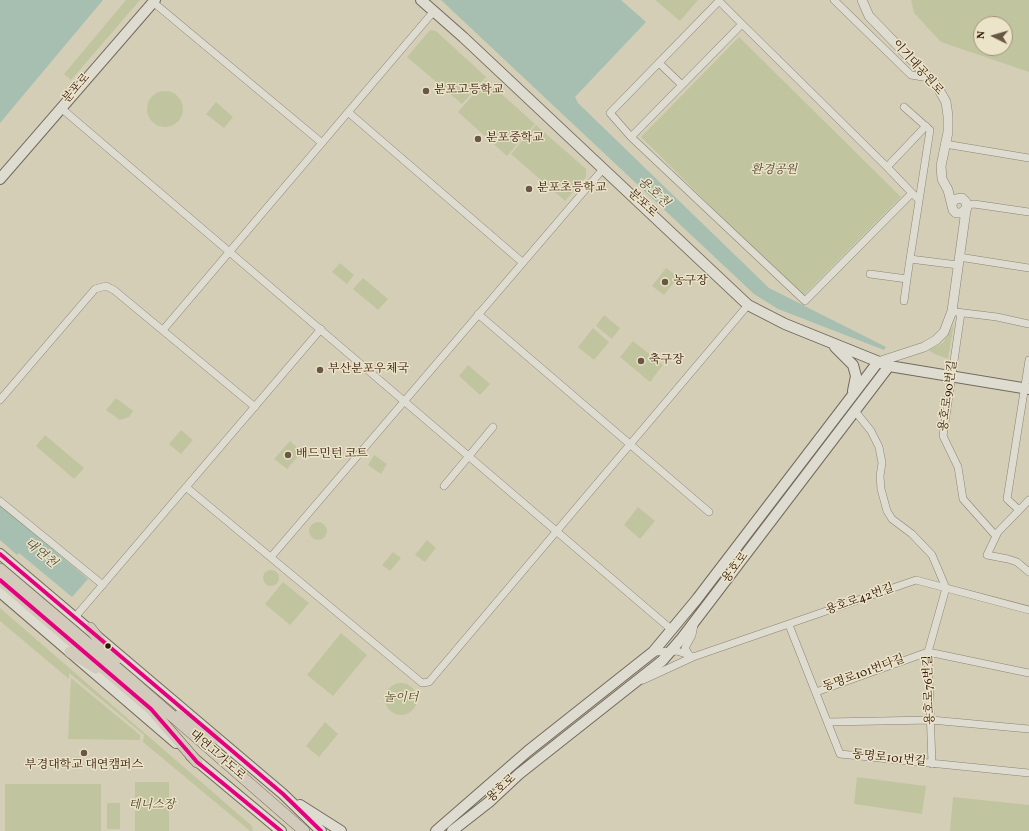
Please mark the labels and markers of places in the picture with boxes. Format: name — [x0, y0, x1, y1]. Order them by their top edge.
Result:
place label: 분포고등학교 — [434, 84, 504, 98]
marker: 분포고등학교 — [421, 86, 431, 96]
place label: 분포중학교 — [486, 132, 544, 146]
marker: 분포중학교 — [473, 134, 483, 144]
place label: 분포초등학교 — [537, 182, 607, 196]
marker: 분포초등학교 — [524, 184, 534, 194]
place label: 농구장 — [673, 275, 708, 289]
marker: 농구장 — [660, 277, 670, 287]
place label: 축구장 — [649, 354, 684, 368]
marker: 축구장 — [636, 356, 646, 366]
place label: 부산분포우체국 — [328, 363, 409, 377]
marker: 부산분포우체국 — [315, 365, 325, 375]
place label: 배드민턴 코트 — [296, 448, 368, 462]
marker: 배드민턴 코트 — [283, 450, 293, 460]
unlabelled marker — [103, 641, 113, 651]
marker: 부경대학교 대연캠퍼스 — [79, 748, 89, 758]
place label: 부경대학교 대연캠퍼스 — [25, 759, 143, 773]

